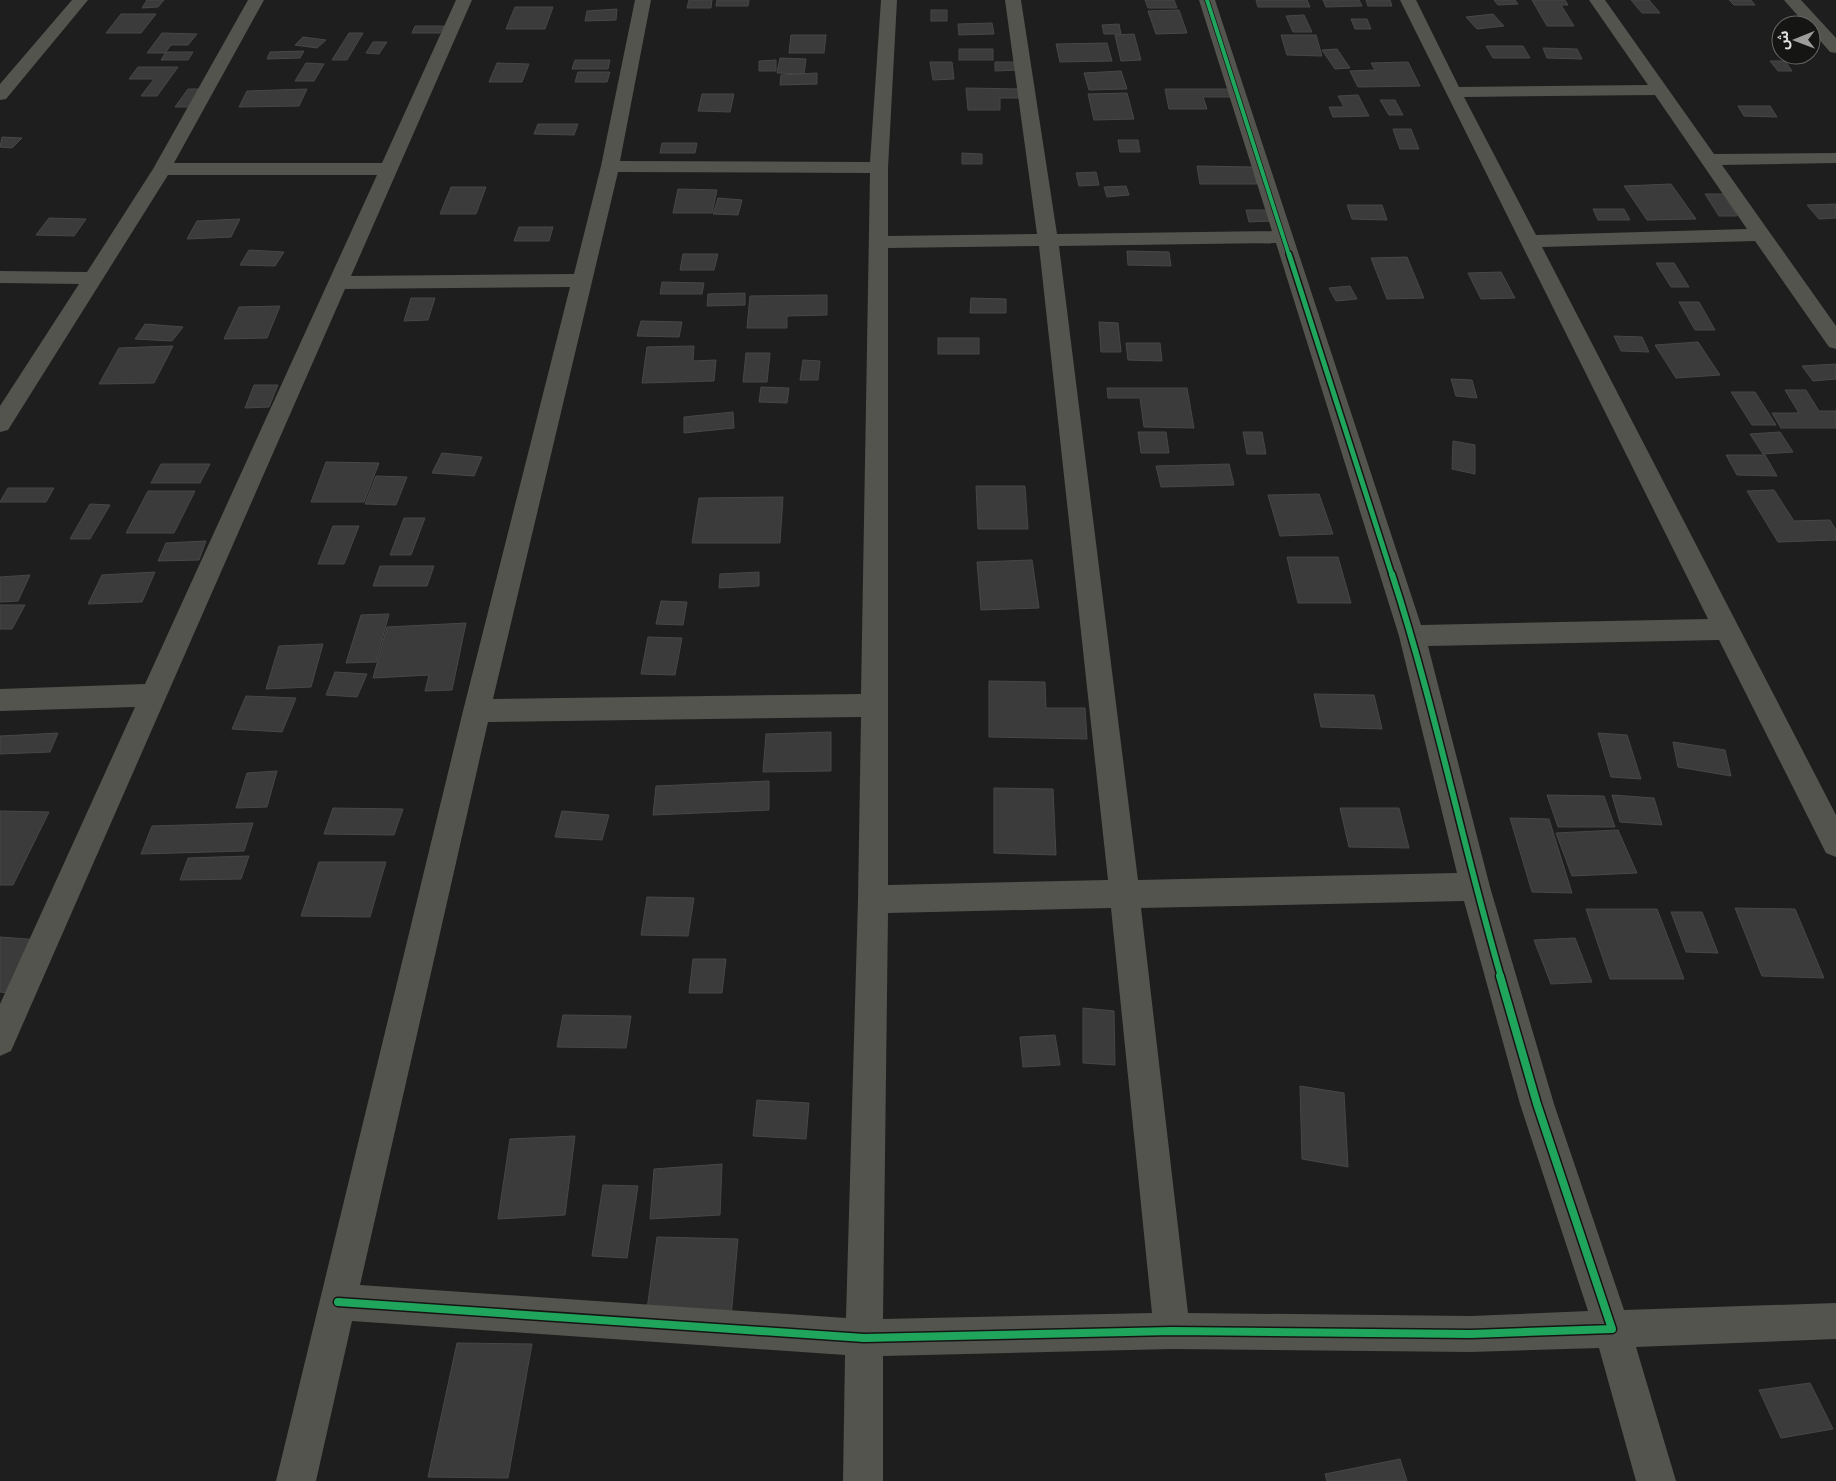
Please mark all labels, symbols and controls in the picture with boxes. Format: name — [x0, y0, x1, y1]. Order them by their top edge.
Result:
north arrow — [1771, 15, 1821, 65]
text: ش — [1773, 30, 1792, 50]

